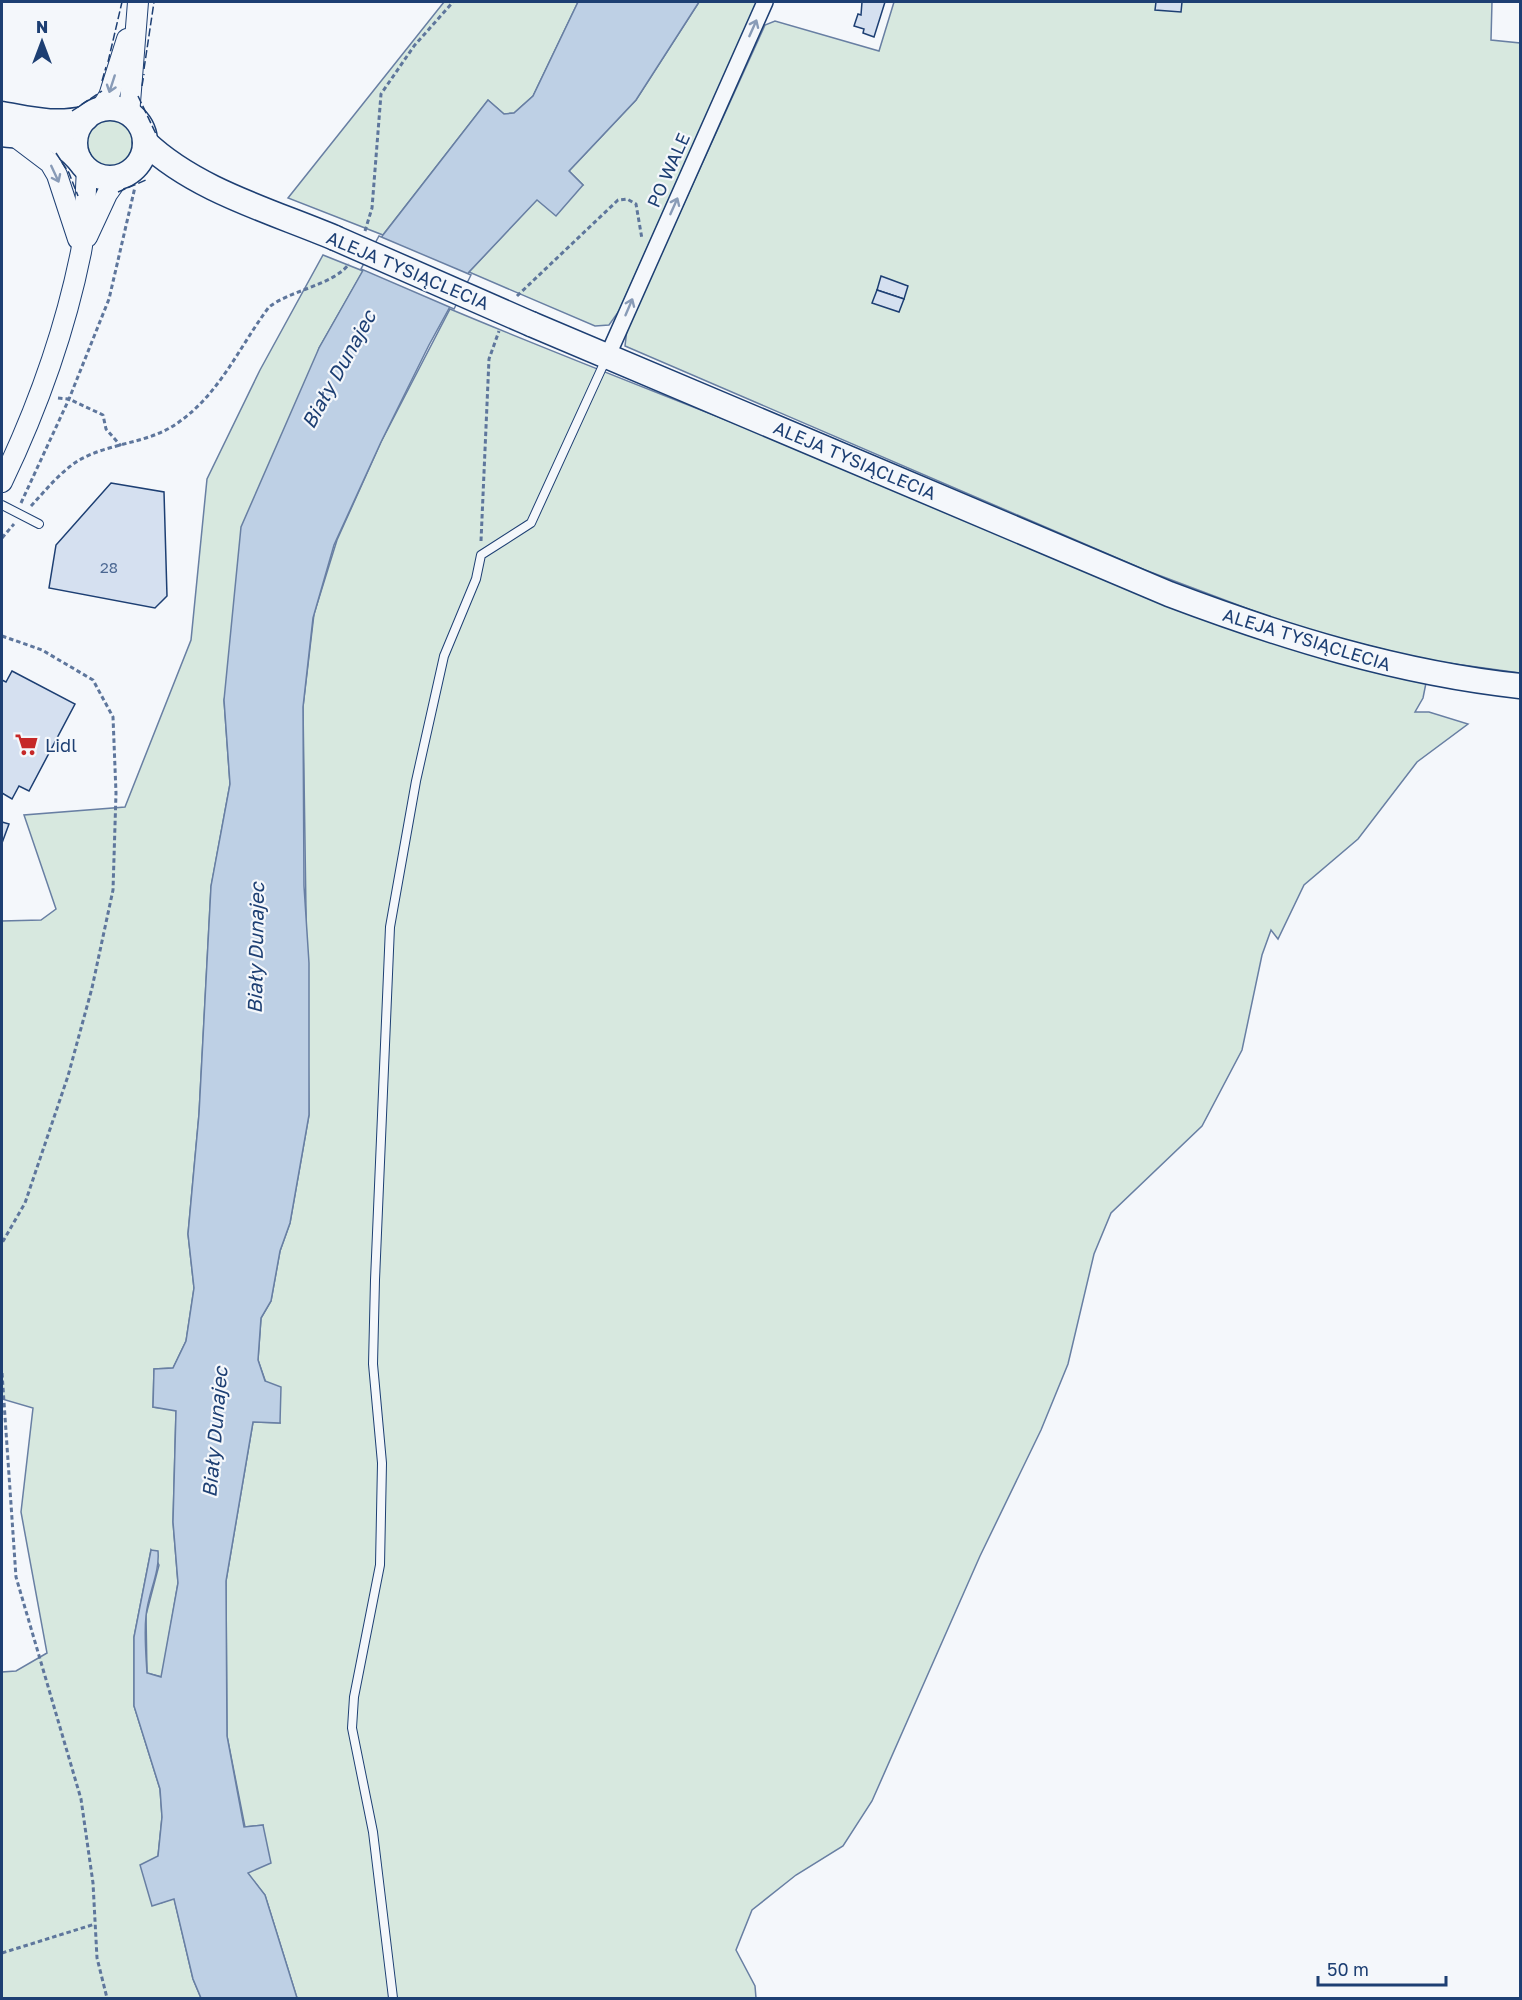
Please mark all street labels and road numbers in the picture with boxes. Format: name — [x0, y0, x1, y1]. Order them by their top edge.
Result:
street label: PO WALE — [642, 129, 694, 211]
street label: ALEJA TYSIĄCLECIA — [323, 226, 493, 314]
street label: ALEJA TYSIĄCLECIA — [770, 416, 940, 504]
street label: ALEJA TYSIĄCLECIA — [1220, 603, 1394, 675]

